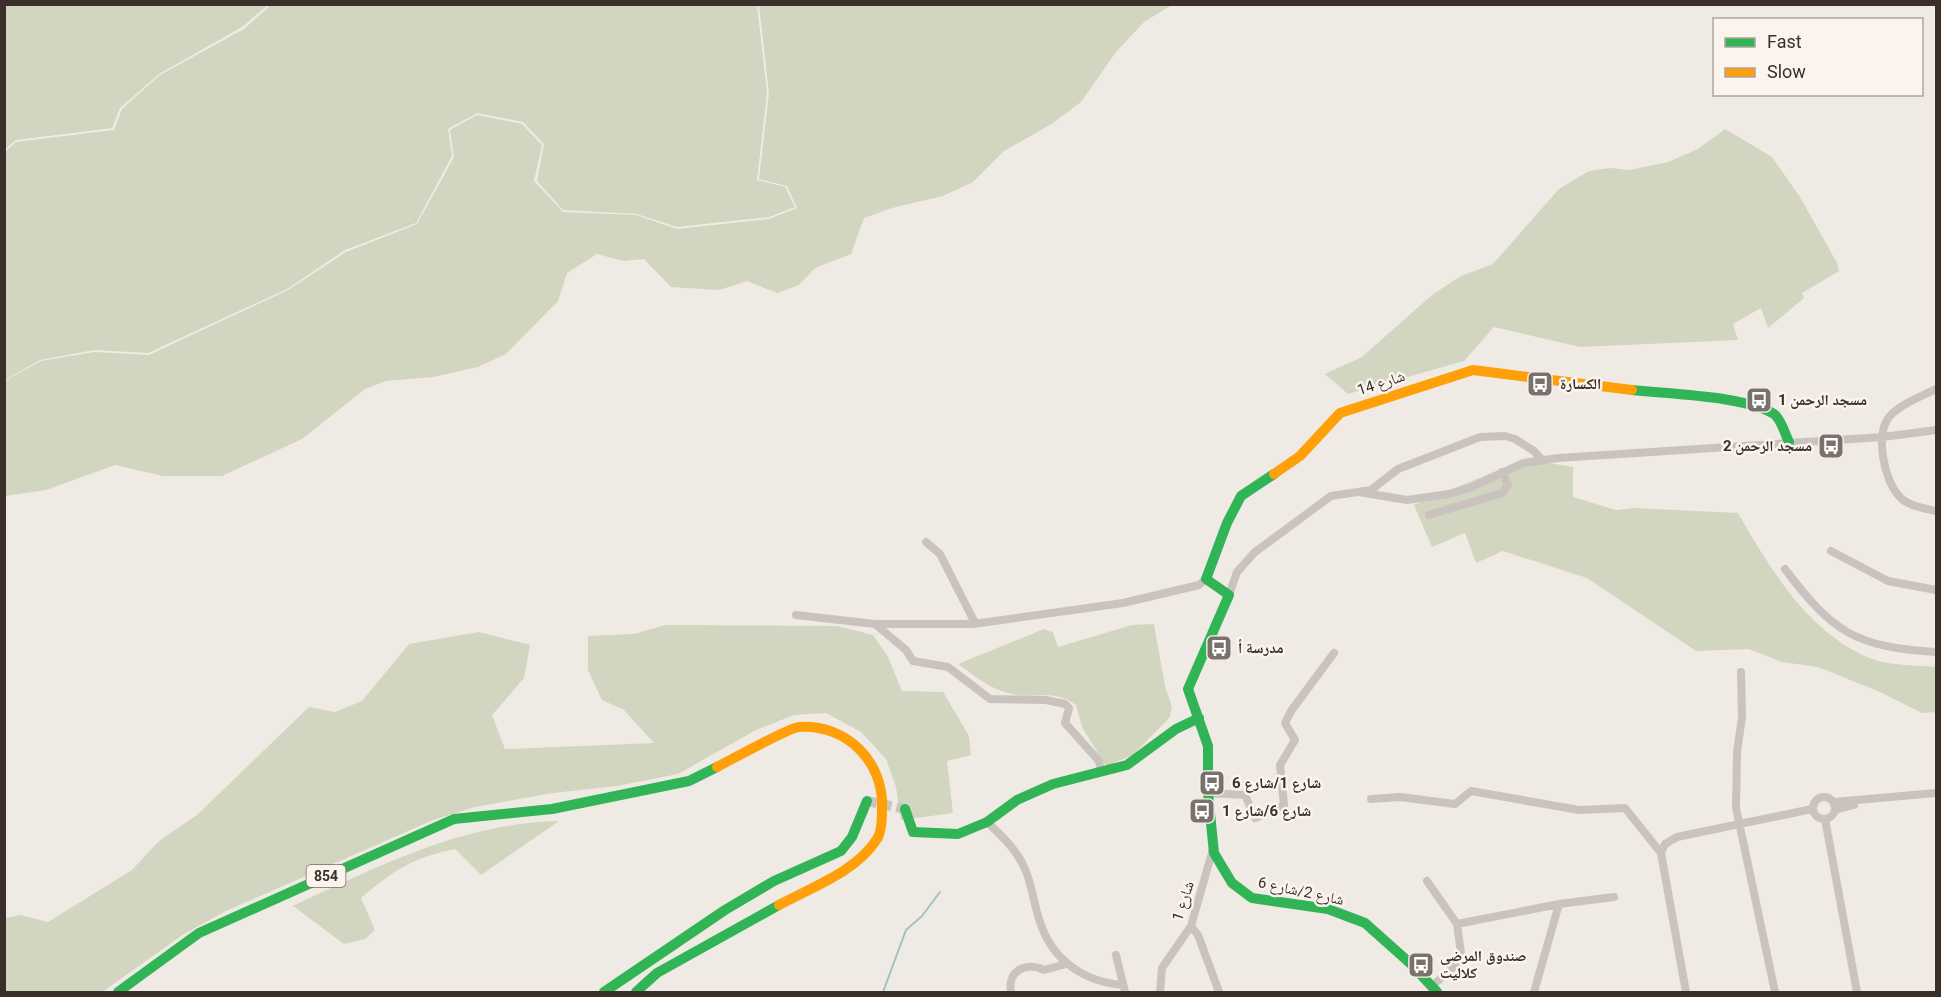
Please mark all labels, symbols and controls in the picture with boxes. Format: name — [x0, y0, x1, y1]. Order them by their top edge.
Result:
legend — [1713, 18, 1923, 96]
text: Fast — [1767, 31, 1802, 52]
text: Slow — [1767, 61, 1806, 82]
street label: شارع 14 — [1355, 367, 1408, 400]
bus stop icon: الكسارة — [1525, 369, 1555, 399]
place label: الكسارة — [1560, 375, 1601, 393]
bus stop icon: مسجد الرحمن 1 — [1744, 385, 1774, 415]
place label: مسجد الرحمن 1 — [1778, 391, 1867, 409]
bus stop icon: مسجد الرحمن 2 — [1816, 431, 1846, 461]
place label: مسجد الرحمن 2 — [1723, 437, 1812, 455]
bus stop icon: مدرسة أ — [1204, 633, 1234, 663]
place label: مدرسة أ — [1238, 639, 1284, 657]
bus stop icon: شارع 1/شارع 6 — [1197, 768, 1227, 798]
place label: شارع 1/شارع 6 — [1232, 774, 1321, 793]
bus stop icon: شارع 6/شارع 1 — [1187, 796, 1217, 826]
place label: شارع 6/شارع 1 — [1222, 802, 1311, 821]
road number: 854 — [306, 865, 346, 887]
street label: شارع 2/شارع 6 — [1256, 873, 1346, 910]
street label: شارع 1 — [1168, 879, 1199, 923]
place label: صندوق المرضى كلاليت — [1440, 947, 1527, 982]
bus stop icon: صندوق المرضى كلاليت — [1406, 950, 1436, 980]

